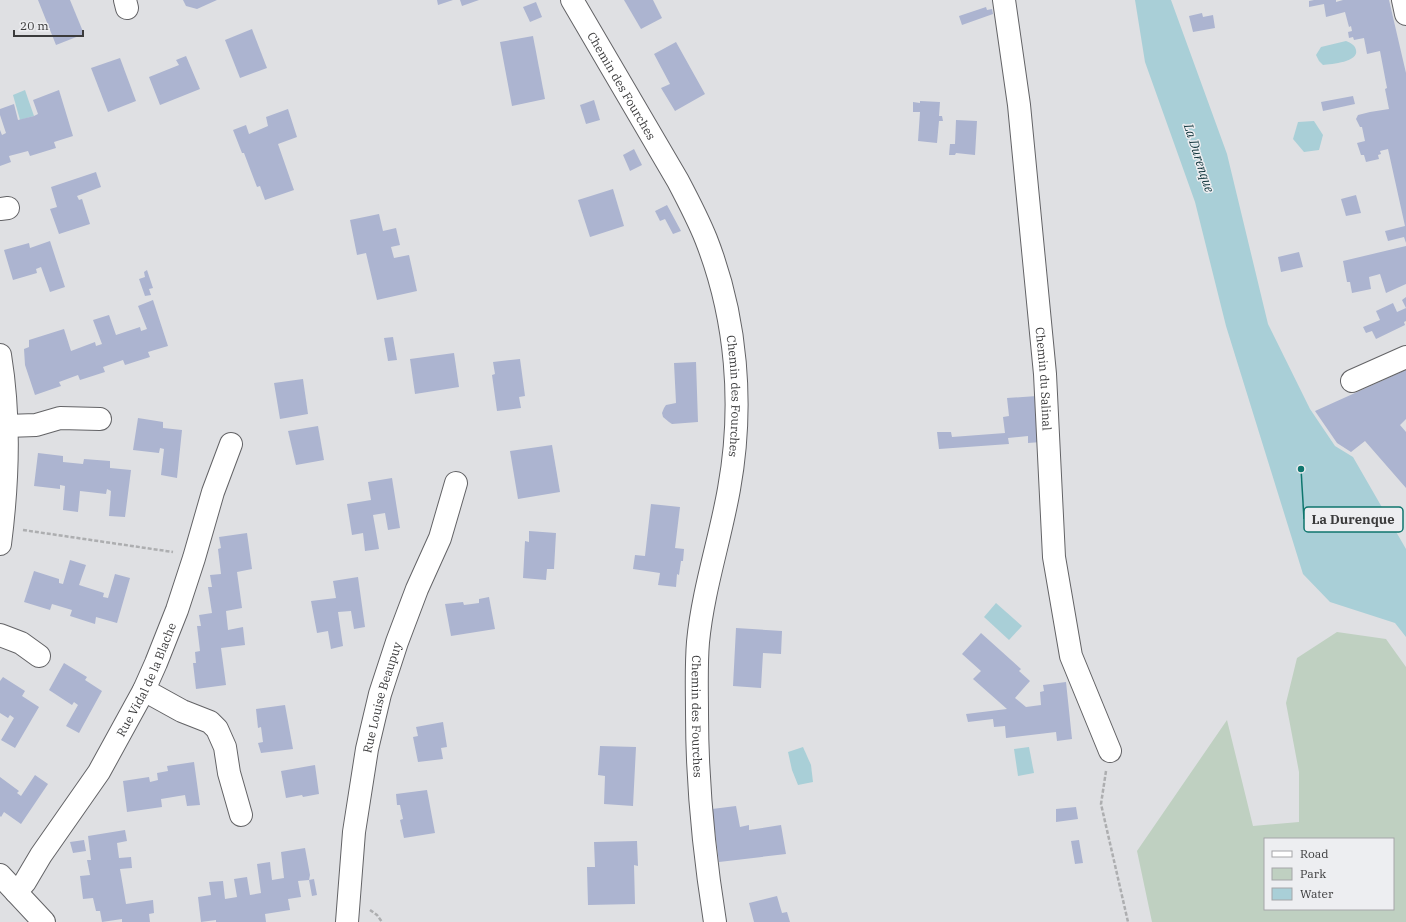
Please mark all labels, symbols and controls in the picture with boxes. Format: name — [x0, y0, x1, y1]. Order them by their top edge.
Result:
scale bar — [14, 12, 83, 38]
text: 20 m — [20, 18, 49, 33]
street label: Chemin des Fourches — [585, 29, 660, 142]
water label: La Durenque — [1180, 120, 1218, 195]
street label: Chemin du Salinal — [1033, 326, 1055, 431]
street label: Chemin des Fourches — [724, 334, 744, 458]
callout: La Durenque — [1304, 507, 1403, 532]
text: La Durenque — [1311, 511, 1395, 528]
street label: Rue Vidal de la Blache — [113, 620, 179, 739]
street label: Rue Louise Beaupuy — [359, 639, 404, 754]
street label: Chemin des Fourches — [689, 655, 706, 778]
legend — [1264, 838, 1394, 910]
text: Road — [1300, 846, 1329, 861]
text: Park — [1300, 866, 1326, 881]
text: Water — [1300, 886, 1334, 901]

